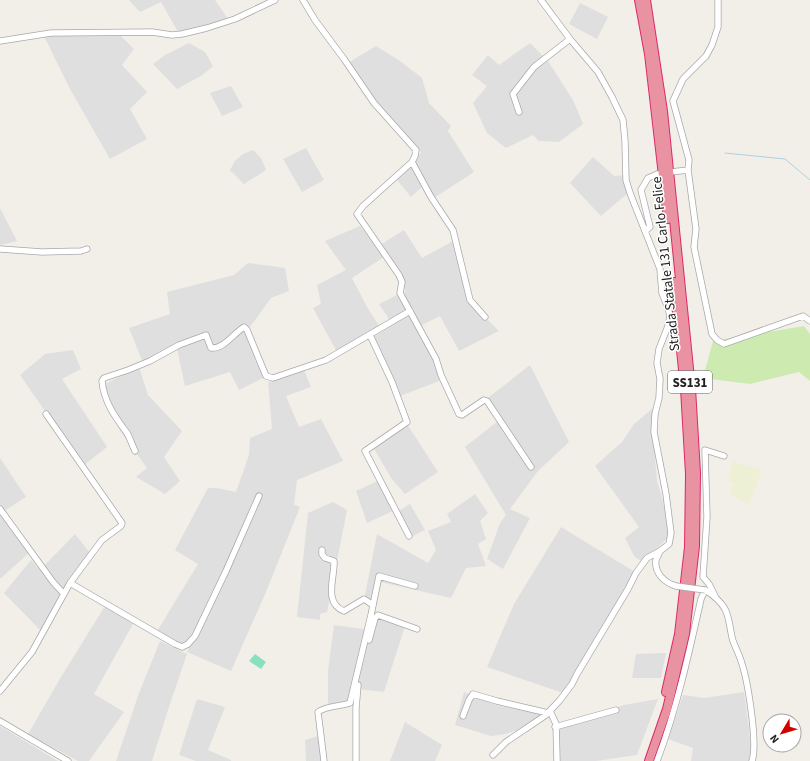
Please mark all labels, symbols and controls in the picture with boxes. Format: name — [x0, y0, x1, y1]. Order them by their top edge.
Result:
street label: Strada Statale 131 Carlo Felice — [647, 175, 685, 352]
road number: SS131 — [668, 371, 712, 393]
north arrow — [762, 713, 802, 753]
text: N — [766, 731, 783, 746]

